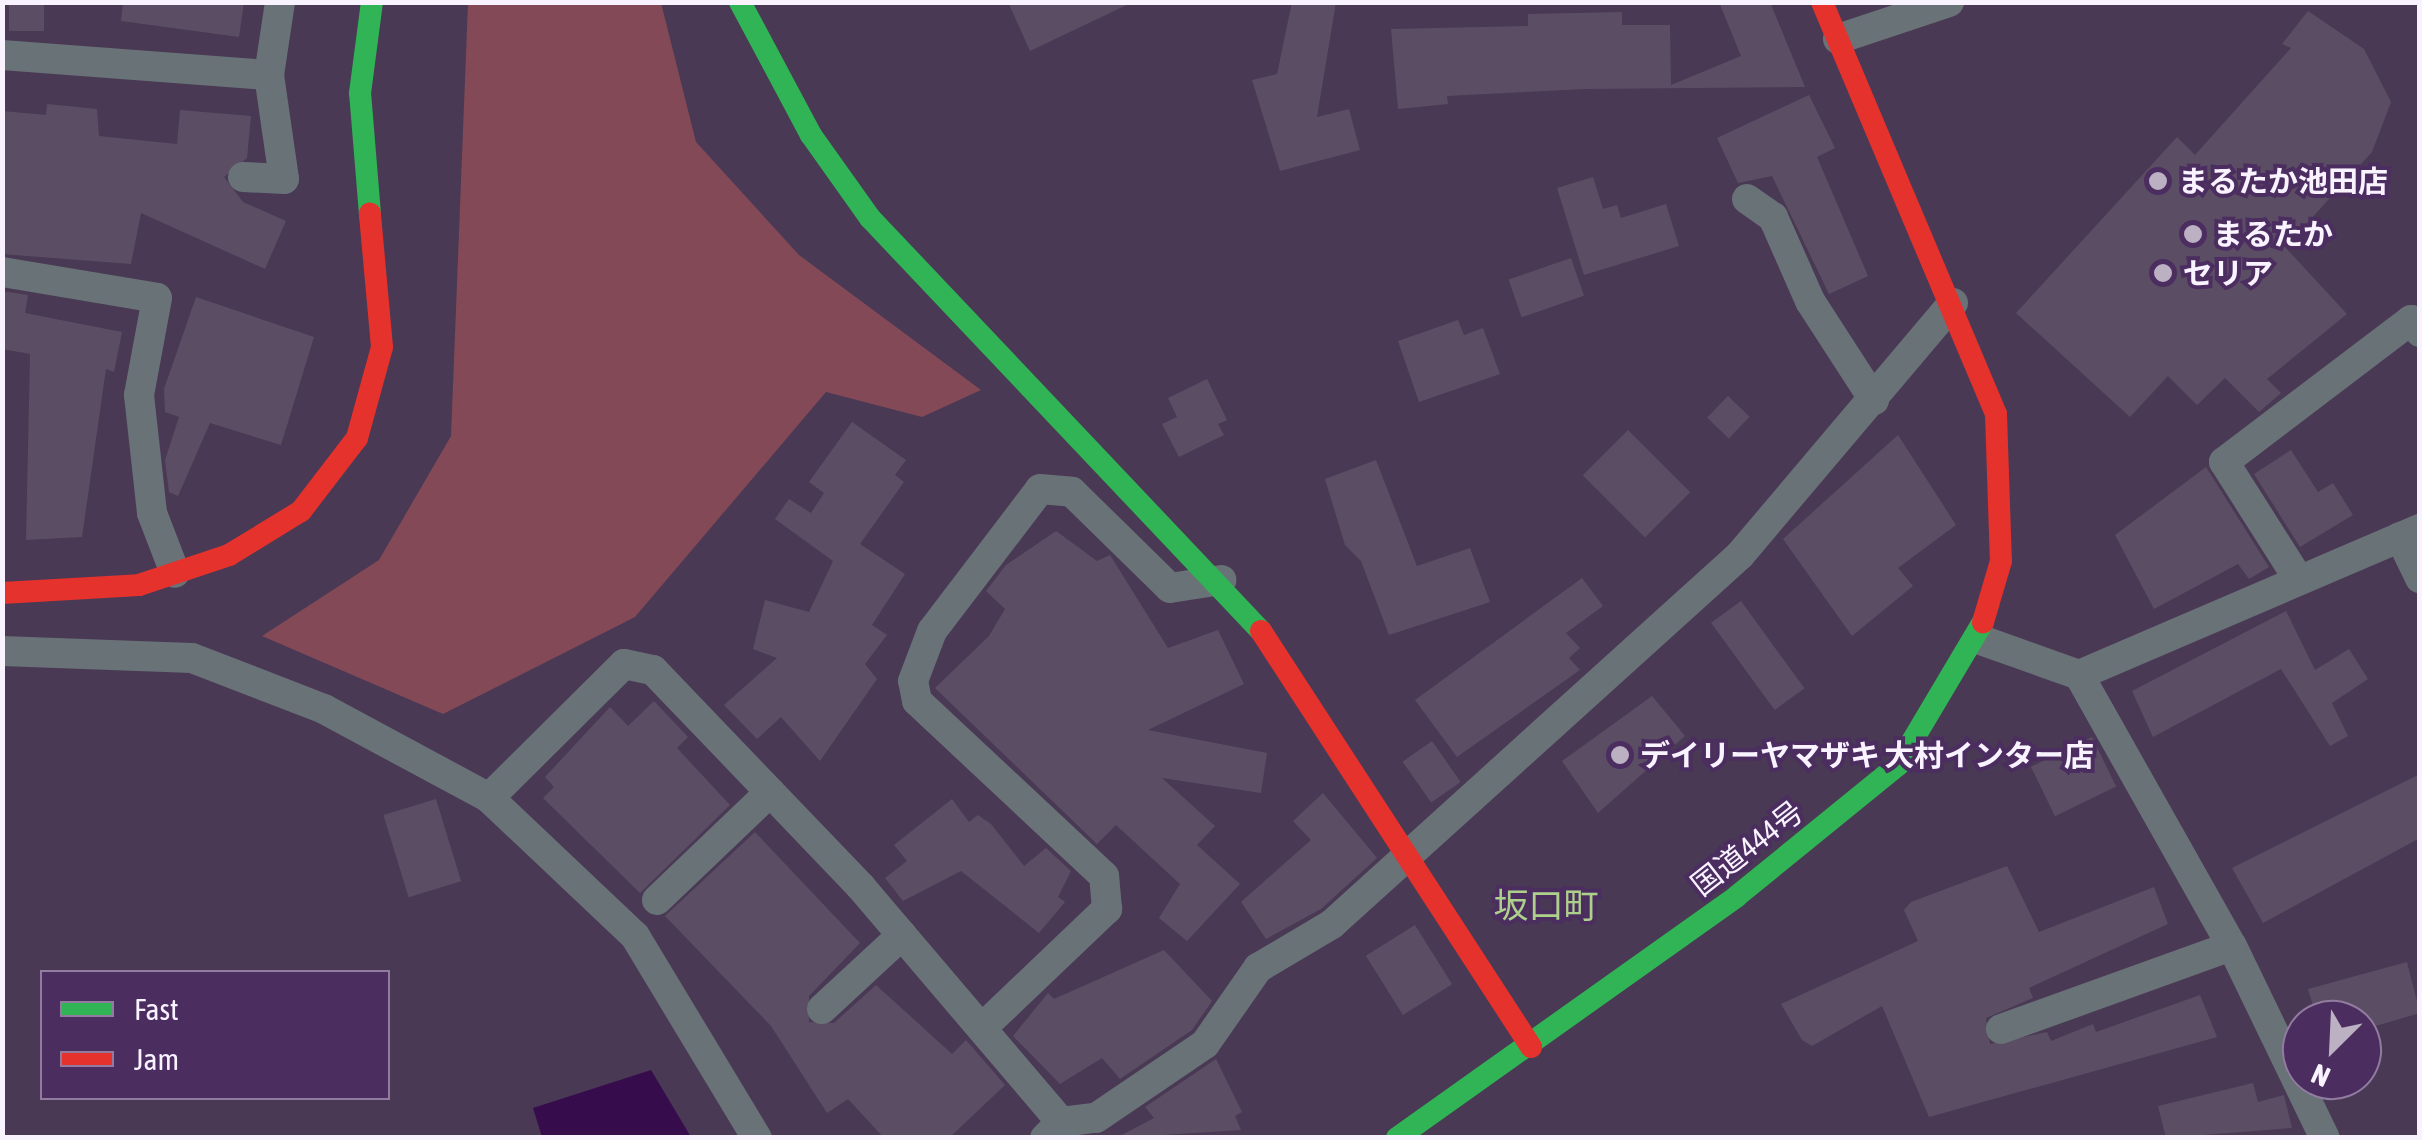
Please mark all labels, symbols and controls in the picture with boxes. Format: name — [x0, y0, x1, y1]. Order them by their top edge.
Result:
place label: まるたか池田店 — [2178, 163, 2388, 199]
marker: まるたか池田店 — [2147, 170, 2169, 192]
place label: まるたか — [2213, 216, 2333, 252]
marker: まるたか — [2182, 223, 2204, 245]
place label: セリア — [2183, 255, 2273, 291]
marker: セリア — [2152, 262, 2174, 284]
place label: デイリーヤマザキ 大村インター店 — [1640, 737, 2094, 773]
marker: デイリーヤマザキ 大村インター店 — [1609, 744, 1631, 766]
street label: 国道444号 — [1684, 793, 1810, 903]
district label: 坂口町 — [1494, 884, 1598, 926]
legend — [40, 970, 390, 1100]
text: Fast — [134, 992, 179, 1026]
north arrow — [2282, 1000, 2382, 1100]
text: Jam — [134, 1042, 179, 1076]
text: N — [2307, 1058, 2335, 1094]

